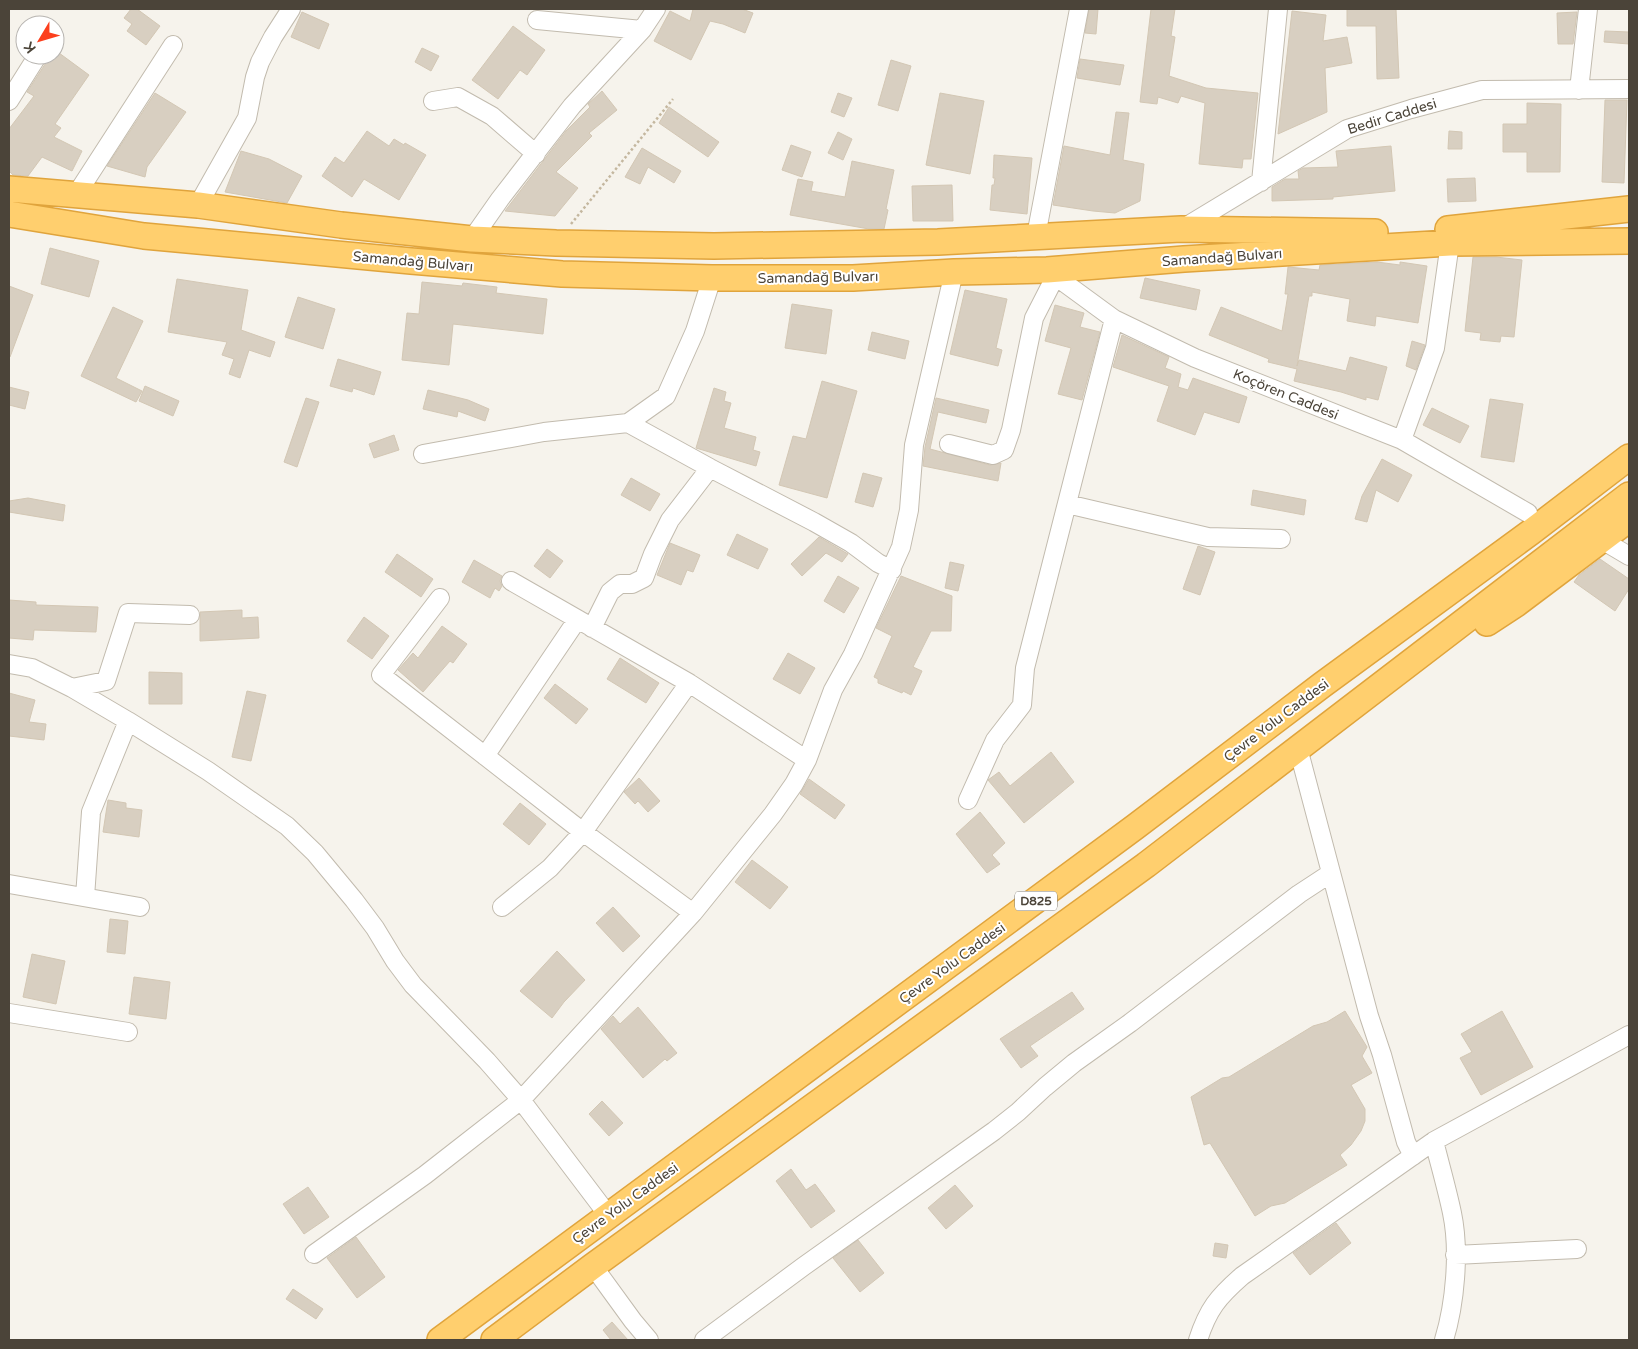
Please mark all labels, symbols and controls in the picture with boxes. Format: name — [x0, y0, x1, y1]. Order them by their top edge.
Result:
north arrow — [15, 15, 65, 65]
text: K — [20, 38, 40, 57]
street label: Bedir Caddesi — [1346, 95, 1439, 138]
street label: Samandağ Bulvarı — [1161, 245, 1283, 270]
street label: Samandağ Bulvarı — [352, 248, 474, 275]
street label: Samandağ Bulvarı — [758, 268, 878, 287]
street label: Koçören Caddesi — [1230, 366, 1341, 423]
street label: Çevre Yolu Caddesi — [1220, 675, 1332, 765]
road number: D825 — [1015, 891, 1057, 910]
street label: Çevre Yolu Caddesi — [896, 919, 1009, 1008]
street label: Çevre Yolu Caddesi — [569, 1159, 682, 1248]

